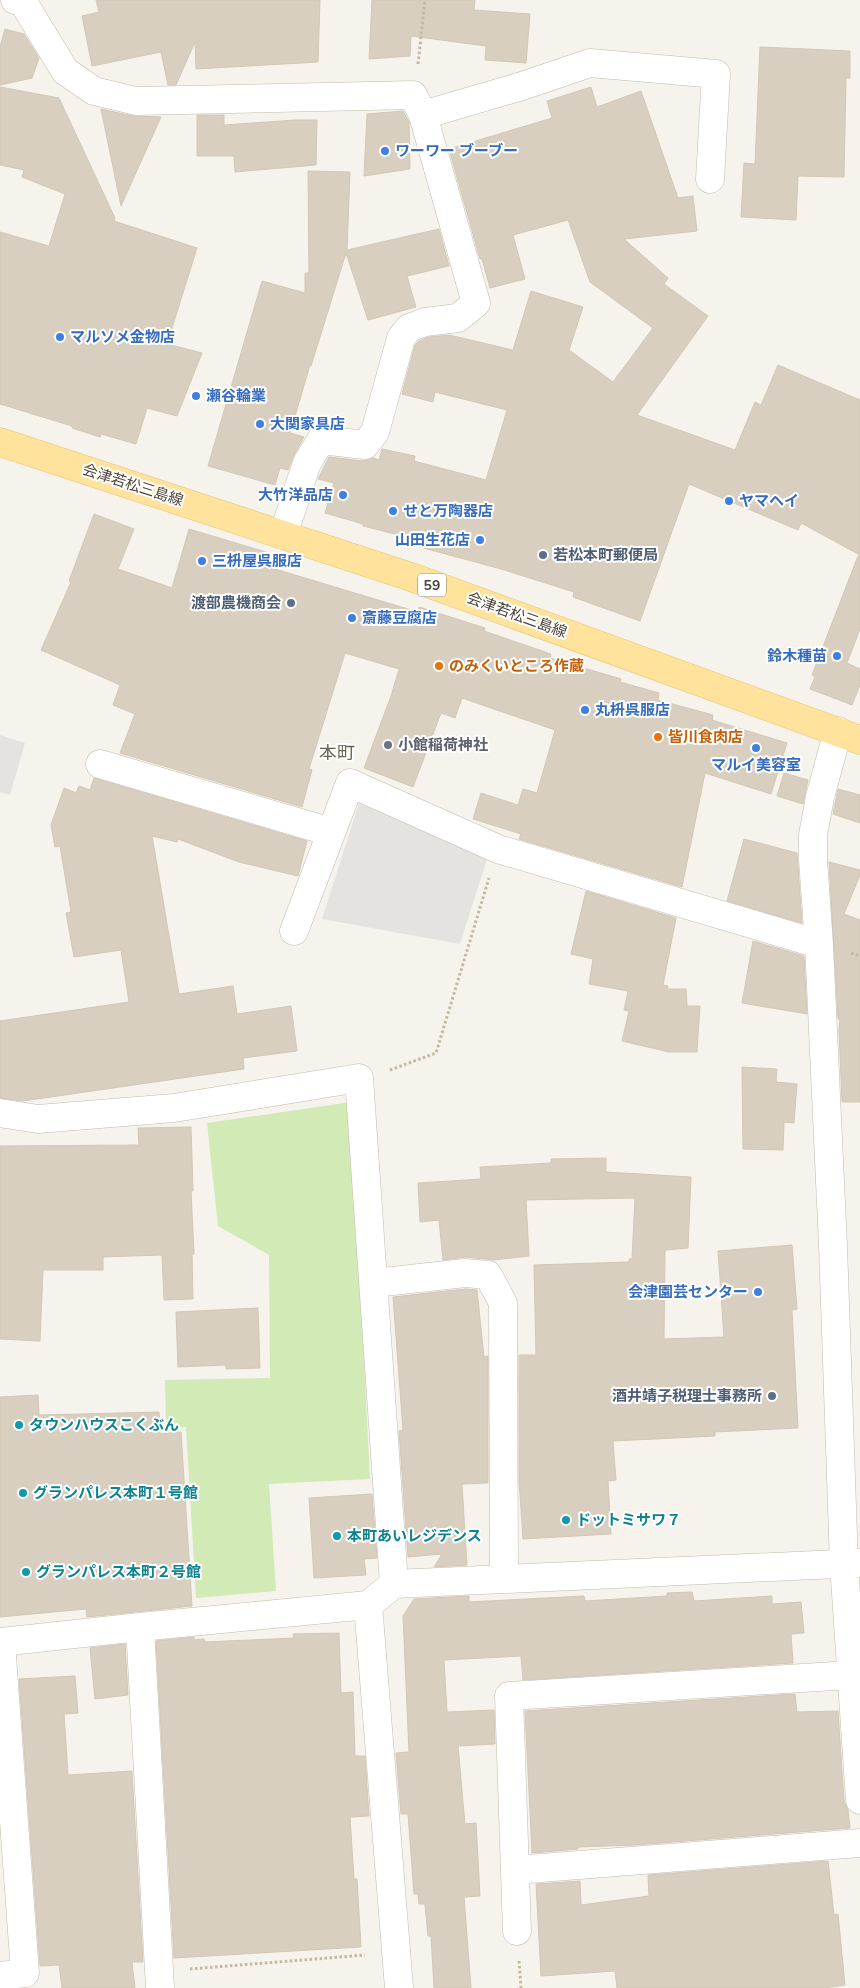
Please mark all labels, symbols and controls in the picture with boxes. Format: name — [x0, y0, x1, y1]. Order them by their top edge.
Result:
place label: ワーワー ブーブー — [395, 141, 518, 161]
marker: ワーワー ブーブー — [379, 145, 391, 157]
place label: マルソメ金物店 — [70, 327, 175, 347]
marker: マルソメ金物店 — [54, 331, 66, 343]
place label: 瀬谷輪業 — [206, 386, 266, 406]
marker: 瀬谷輪業 — [190, 390, 202, 402]
place label: 大関家具店 — [270, 414, 345, 434]
marker: 大関家具店 — [254, 418, 266, 430]
street label: 会津若松三島線 — [80, 459, 186, 511]
place label: 大竹洋品店 — [258, 485, 333, 505]
marker: 大竹洋品店 — [337, 489, 349, 501]
place label: ヤマヘイ — [739, 491, 799, 511]
marker: ヤマヘイ — [723, 495, 735, 507]
place label: せと万陶器店 — [403, 501, 493, 521]
marker: せと万陶器店 — [387, 505, 399, 517]
place label: 山田生花店 — [395, 530, 470, 550]
marker: 山田生花店 — [474, 534, 486, 546]
place label: 若松本町郵便局 — [553, 545, 658, 565]
marker: 若松本町郵便局 — [537, 549, 549, 561]
place label: 三枡屋呉服店 — [212, 551, 302, 571]
marker: 三枡屋呉服店 — [196, 555, 208, 567]
road number: 59 — [418, 574, 446, 596]
street label: 会津若松三島線 — [464, 588, 570, 642]
place label: 渡部農機商会 — [191, 593, 281, 613]
marker: 渡部農機商会 — [285, 597, 297, 609]
place label: 斎藤豆腐店 — [362, 608, 437, 628]
marker: 斎藤豆腐店 — [346, 612, 358, 624]
place label: 鈴木種苗 — [767, 646, 827, 666]
marker: 鈴木種苗 — [831, 650, 843, 662]
place label: のみくいところ作蔵 — [449, 656, 584, 676]
marker: のみくいところ作蔵 — [433, 660, 445, 672]
place label: 丸枡呉服店 — [595, 700, 670, 720]
marker: 丸枡呉服店 — [579, 704, 591, 716]
place label: 皆川食肉店 — [668, 727, 743, 747]
marker: 皆川食肉店 — [652, 731, 664, 743]
place label: 小館稲荷神社 — [398, 735, 488, 755]
marker: 小館稲荷神社 — [382, 739, 394, 751]
district label: 本町 — [319, 741, 355, 765]
marker: マルイ美容室 — [750, 742, 762, 754]
place label: マルイ美容室 — [711, 755, 801, 775]
place label: 会津園芸センター — [628, 1282, 748, 1302]
marker: 会津園芸センター — [752, 1286, 764, 1298]
place label: 酒井靖子税理士事務所 — [612, 1386, 762, 1406]
marker: 酒井靖子税理士事務所 — [766, 1390, 778, 1402]
place label: タウンハウスこくぶん — [29, 1415, 179, 1435]
marker: タウンハウスこくぶん — [13, 1419, 25, 1431]
place label: グランパレス本町１号館 — [33, 1483, 198, 1503]
marker: グランパレス本町１号館 — [17, 1487, 29, 1499]
place label: ドットミサワ７ — [576, 1510, 681, 1530]
marker: ドットミサワ７ — [560, 1514, 572, 1526]
place label: 本町あいレジデンス — [347, 1526, 482, 1546]
marker: 本町あいレジデンス — [331, 1530, 343, 1542]
place label: グランパレス本町２号館 — [36, 1562, 201, 1582]
marker: グランパレス本町２号館 — [20, 1566, 32, 1578]

